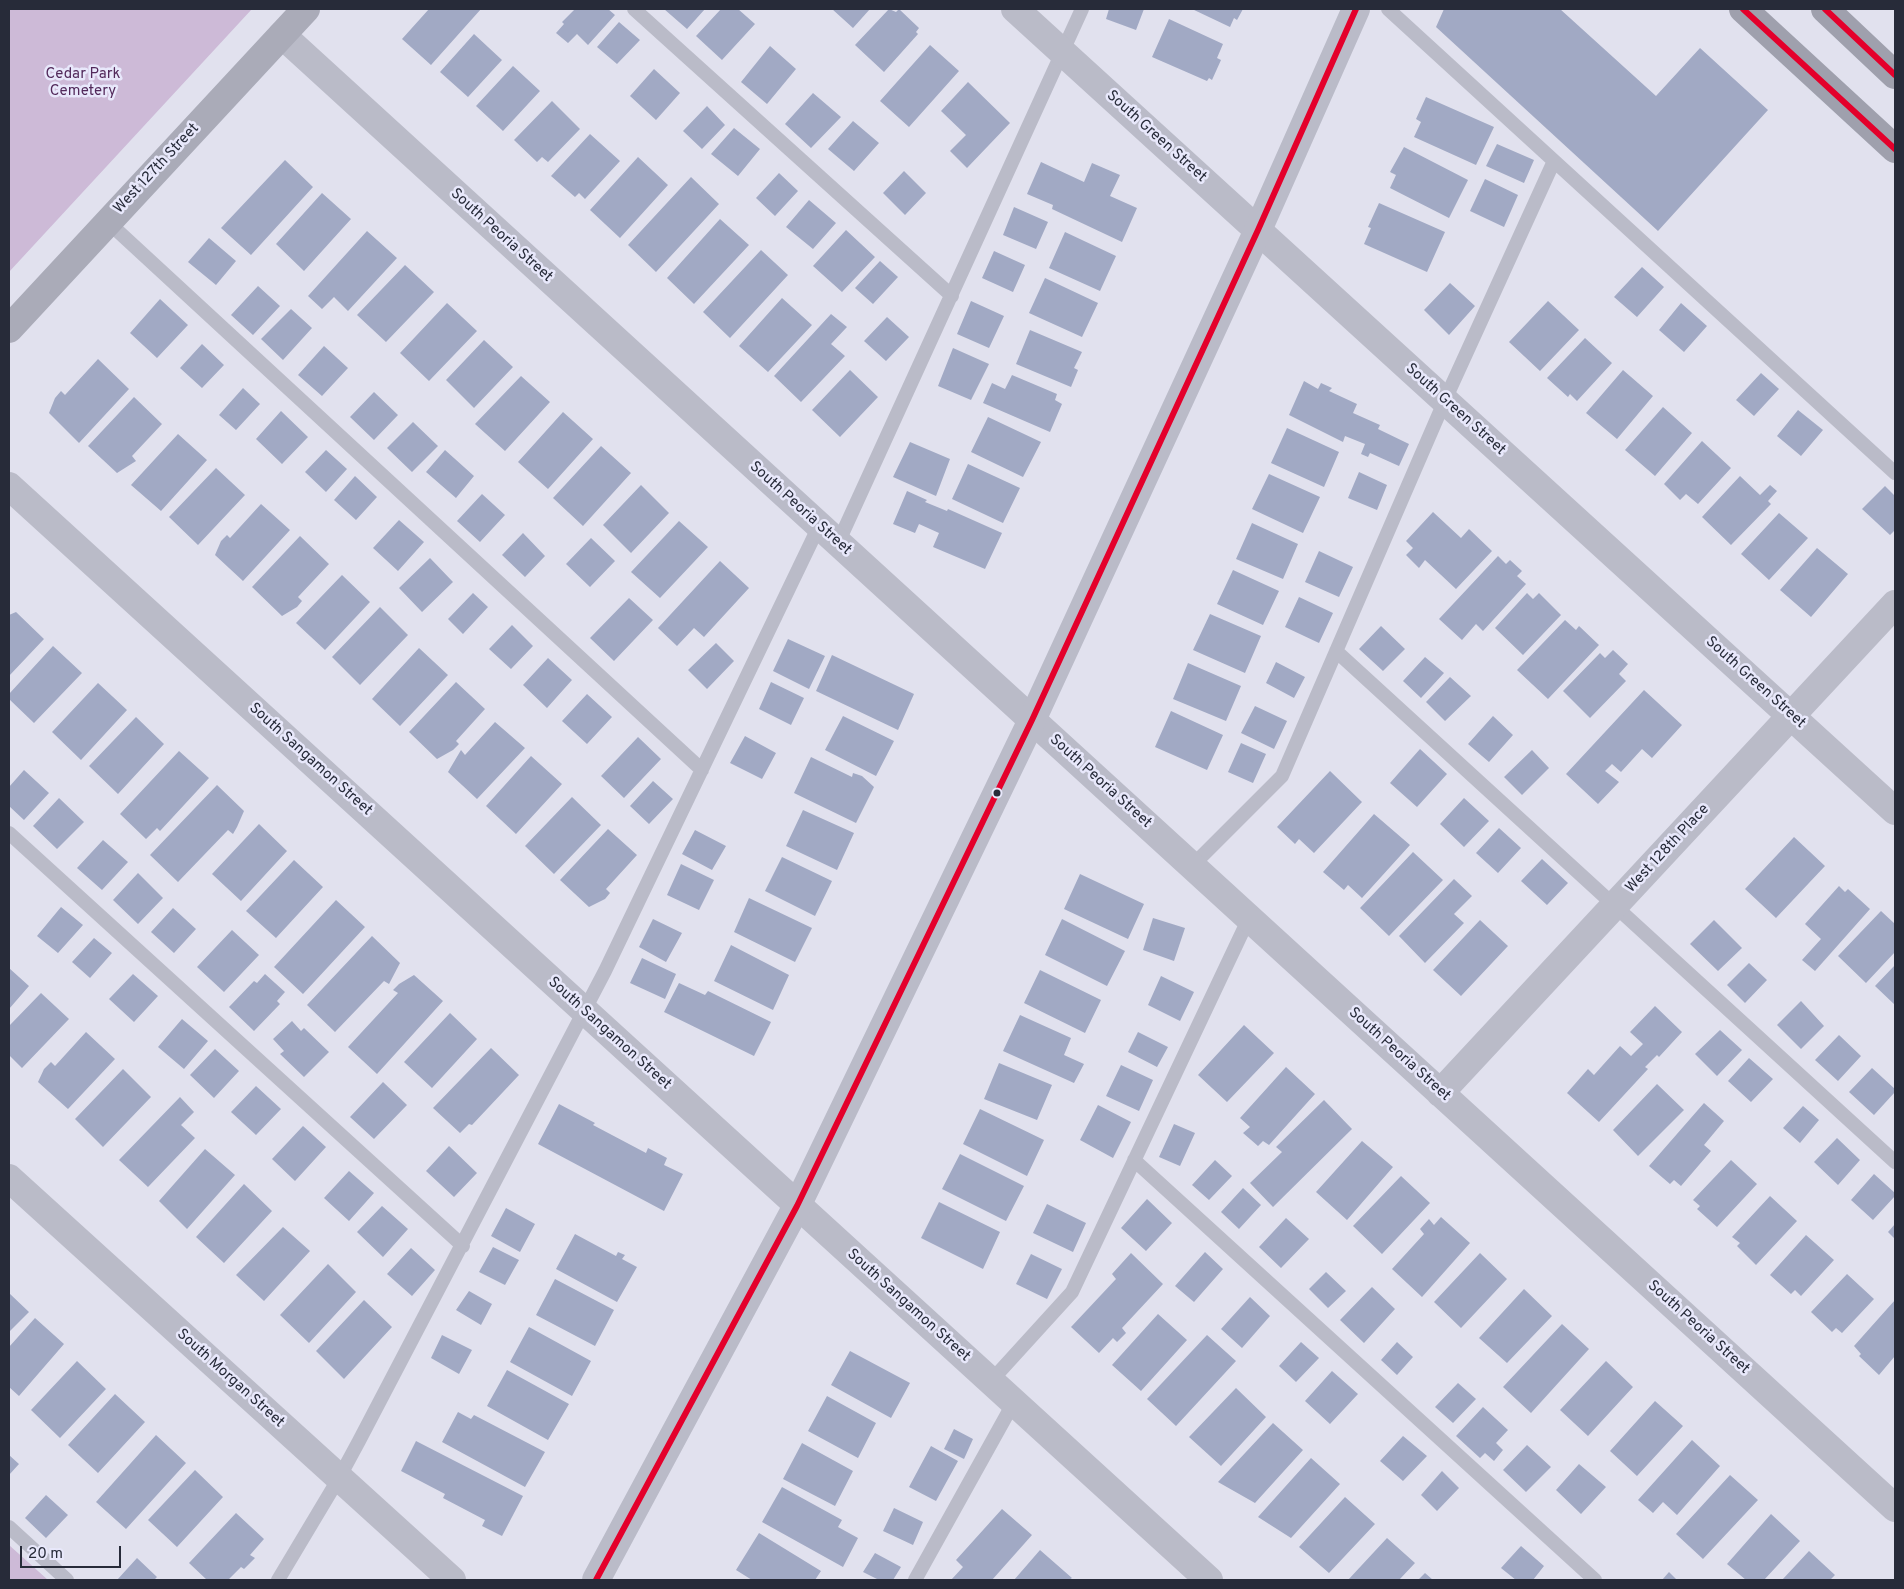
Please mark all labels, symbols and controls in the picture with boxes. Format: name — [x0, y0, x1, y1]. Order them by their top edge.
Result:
park label: Cedar Park Cemetery — [46, 66, 120, 101]
street label: South Green Street — [1102, 87, 1210, 187]
street label: West 127th Street — [111, 120, 203, 218]
street label: South Peoria Street — [446, 185, 556, 287]
street label: South Green Street — [1401, 360, 1509, 460]
street label: South Peoria Street — [745, 458, 855, 560]
street label: South Green Street — [1701, 633, 1809, 733]
street label: South Sangamon Street — [245, 700, 375, 820]
street label: South Peoria Street — [1045, 731, 1155, 833]
unlabelled marker — [992, 788, 1002, 798]
street label: West 128th Place — [1622, 801, 1714, 897]
street label: South Sangamon Street — [544, 974, 674, 1094]
street label: South Peoria Street — [1344, 1004, 1454, 1106]
street label: South Sangamon Street — [843, 1246, 973, 1366]
street label: South Peoria Street — [1643, 1277, 1753, 1379]
street label: South Morgan Street — [172, 1326, 288, 1432]
scale bar — [22, 1536, 124, 1568]
text: 20 m — [28, 1545, 63, 1564]

